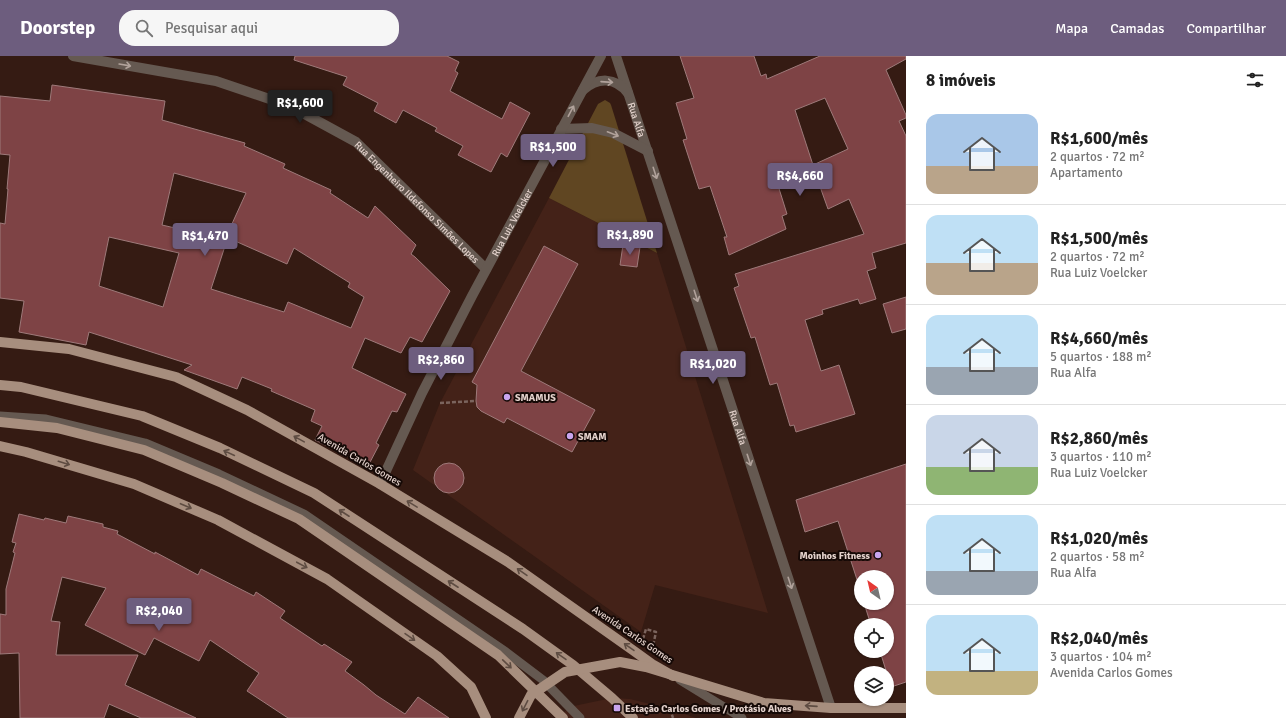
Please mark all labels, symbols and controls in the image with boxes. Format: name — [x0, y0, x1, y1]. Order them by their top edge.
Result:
search box — [119, 10, 399, 46]
text: Doorstep — [20, 16, 95, 40]
icon: search — [133, 17, 155, 39]
text: Pesquisar aqui — [165, 19, 258, 37]
text: Mapa — [1055, 20, 1088, 37]
text: Camadas — [1110, 20, 1164, 37]
text: Compartilhar — [1186, 20, 1266, 37]
one-way arrow — [118, 61, 131, 69]
icon: filters — [1244, 69, 1266, 91]
text: 8 imóveis — [926, 70, 996, 91]
one-way arrow — [600, 78, 613, 85]
pin: R$1,600 — [263, 90, 337, 124]
text: R$1,600 — [277, 95, 323, 111]
street label: Rua Alfa — [625, 101, 647, 139]
one-way arrow — [567, 106, 575, 118]
text: R$1,600/mês — [1050, 128, 1148, 149]
icon: home — [958, 130, 1006, 178]
one-way arrow — [607, 131, 619, 139]
pin: R$1,500 — [516, 134, 590, 168]
street label: Rua Engenheiro Ildefonso Simões Lopes — [352, 139, 482, 266]
text: R$1,500 — [530, 139, 576, 155]
text: 2 quartos · 72 m² — [1050, 149, 1145, 165]
pin: R$4,660 — [763, 163, 837, 197]
text: Apartamento — [1050, 165, 1123, 181]
one-way arrow — [652, 166, 659, 179]
text: R$4,660 — [777, 168, 823, 184]
street label: Rua Luiz Voelcker — [489, 187, 536, 259]
pin: R$1,890 — [593, 222, 667, 256]
pin: R$1,470 — [168, 223, 242, 257]
text: R$1,890 — [607, 227, 653, 243]
text: R$1,470 — [182, 228, 228, 244]
text: R$1,500/mês — [1050, 228, 1148, 249]
icon: home — [958, 231, 1006, 279]
text: 2 quartos · 72 m² — [1050, 249, 1145, 265]
text: Rua Luiz Voelcker — [1050, 265, 1147, 281]
one-way arrow — [692, 290, 700, 302]
text: R$4,660/mês — [1050, 328, 1148, 349]
icon: home — [958, 331, 1006, 379]
pin: R$2,860 — [404, 347, 478, 381]
text: 5 quartos · 188 m² — [1050, 349, 1152, 365]
pin: R$1,020 — [676, 351, 750, 385]
text: R$2,860 — [418, 352, 464, 368]
text: R$1,020 — [690, 356, 736, 372]
text: Rua Alfa — [1050, 365, 1097, 381]
marker: SMAMUS — [502, 392, 512, 402]
place label: SMAMUS — [515, 392, 556, 404]
street label: Rua Alfa — [726, 409, 749, 447]
text: R$2,860/mês — [1050, 428, 1148, 449]
street label: Avenida Carlos Gomes — [316, 431, 404, 489]
marker: SMAM — [565, 431, 575, 441]
place label: SMAM — [578, 431, 607, 443]
icon: home — [958, 431, 1006, 479]
one-way arrow — [294, 435, 306, 442]
one-way arrow — [223, 449, 235, 456]
text: 3 quartos · 110 m² — [1050, 449, 1152, 465]
one-way arrow — [746, 453, 754, 465]
one-way arrow — [57, 460, 70, 467]
text: Rua Luiz Voelcker — [1050, 465, 1147, 481]
one-way arrow — [406, 499, 418, 507]
one-way arrow — [180, 503, 192, 511]
one-way arrow — [338, 508, 350, 516]
text: R$1,020/mês — [1050, 528, 1148, 549]
icon: home — [958, 531, 1006, 579]
text: 2 quartos · 58 m² — [1050, 549, 1145, 565]
place label: Moinhos Fitness — [799, 550, 871, 562]
marker: Moinhos Fitness — [873, 550, 883, 560]
one-way arrow — [296, 562, 308, 569]
text: Rua Alfa — [1050, 565, 1097, 581]
one-way arrow — [517, 568, 528, 576]
north arrow — [854, 570, 894, 610]
map controls — [854, 570, 894, 706]
one-way arrow — [787, 577, 794, 590]
one-way arrow — [447, 579, 459, 587]
pin: R$2,040 — [122, 598, 196, 632]
text: R$2,040 — [136, 603, 182, 619]
street label: Avenida Carlos Gomes — [590, 603, 675, 667]
button: locate — [854, 618, 894, 658]
text: R$2,040/mês — [1050, 628, 1148, 649]
icon: home — [958, 631, 1006, 679]
one-way arrow — [404, 633, 415, 641]
one-way arrow — [623, 643, 634, 652]
text: 3 quartos · 104 m² — [1050, 649, 1152, 665]
one-way arrow — [555, 652, 566, 660]
one-way arrow — [502, 659, 512, 668]
text: Avenida Carlos Gomes — [1050, 665, 1173, 681]
button: layers — [854, 666, 894, 706]
one-way arrow — [521, 699, 529, 711]
marker: Estação Carlos Gomes / Protásio Alves — [612, 703, 622, 713]
place label: Estação Carlos Gomes / Protásio Alves — [625, 703, 792, 715]
one-way arrow — [805, 703, 818, 710]

